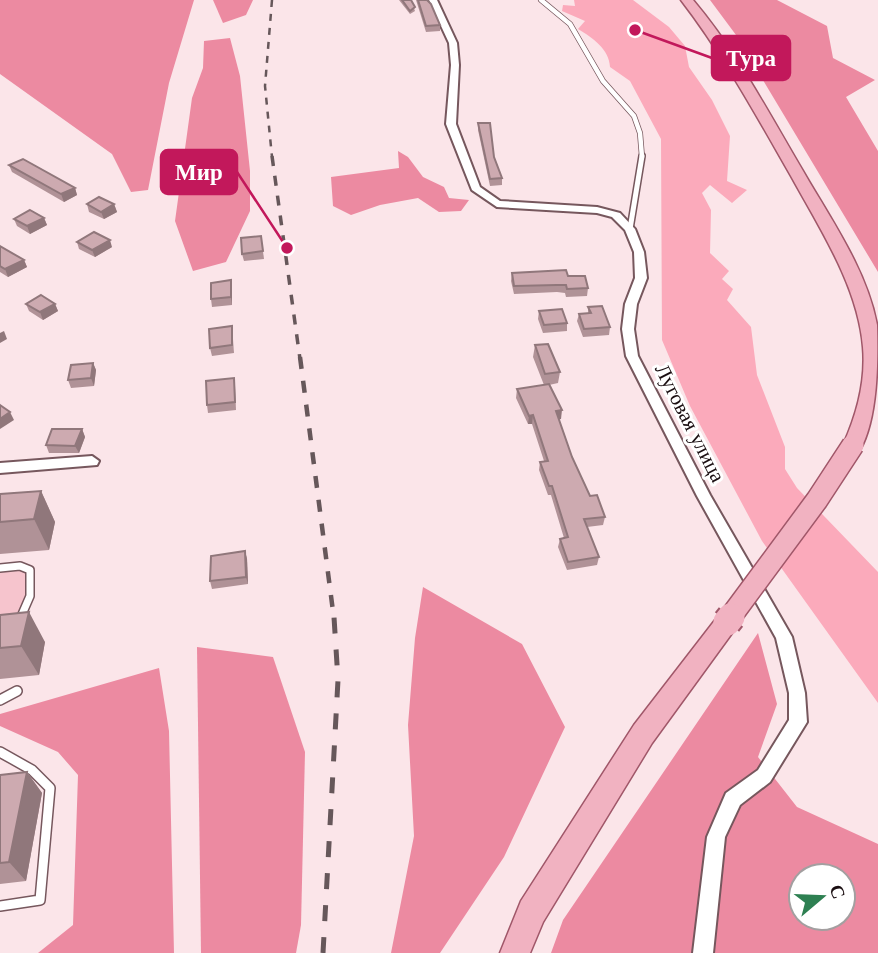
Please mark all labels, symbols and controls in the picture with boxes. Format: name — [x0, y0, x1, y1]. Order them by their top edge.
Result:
callout: Тура — [712, 36, 790, 80]
text: Тура — [726, 44, 776, 72]
callout: Мир — [161, 150, 237, 194]
text: Мир — [175, 158, 223, 186]
street label: Луговая улица — [649, 359, 731, 487]
north arrow — [787, 862, 857, 932]
text: С — [824, 881, 851, 902]

